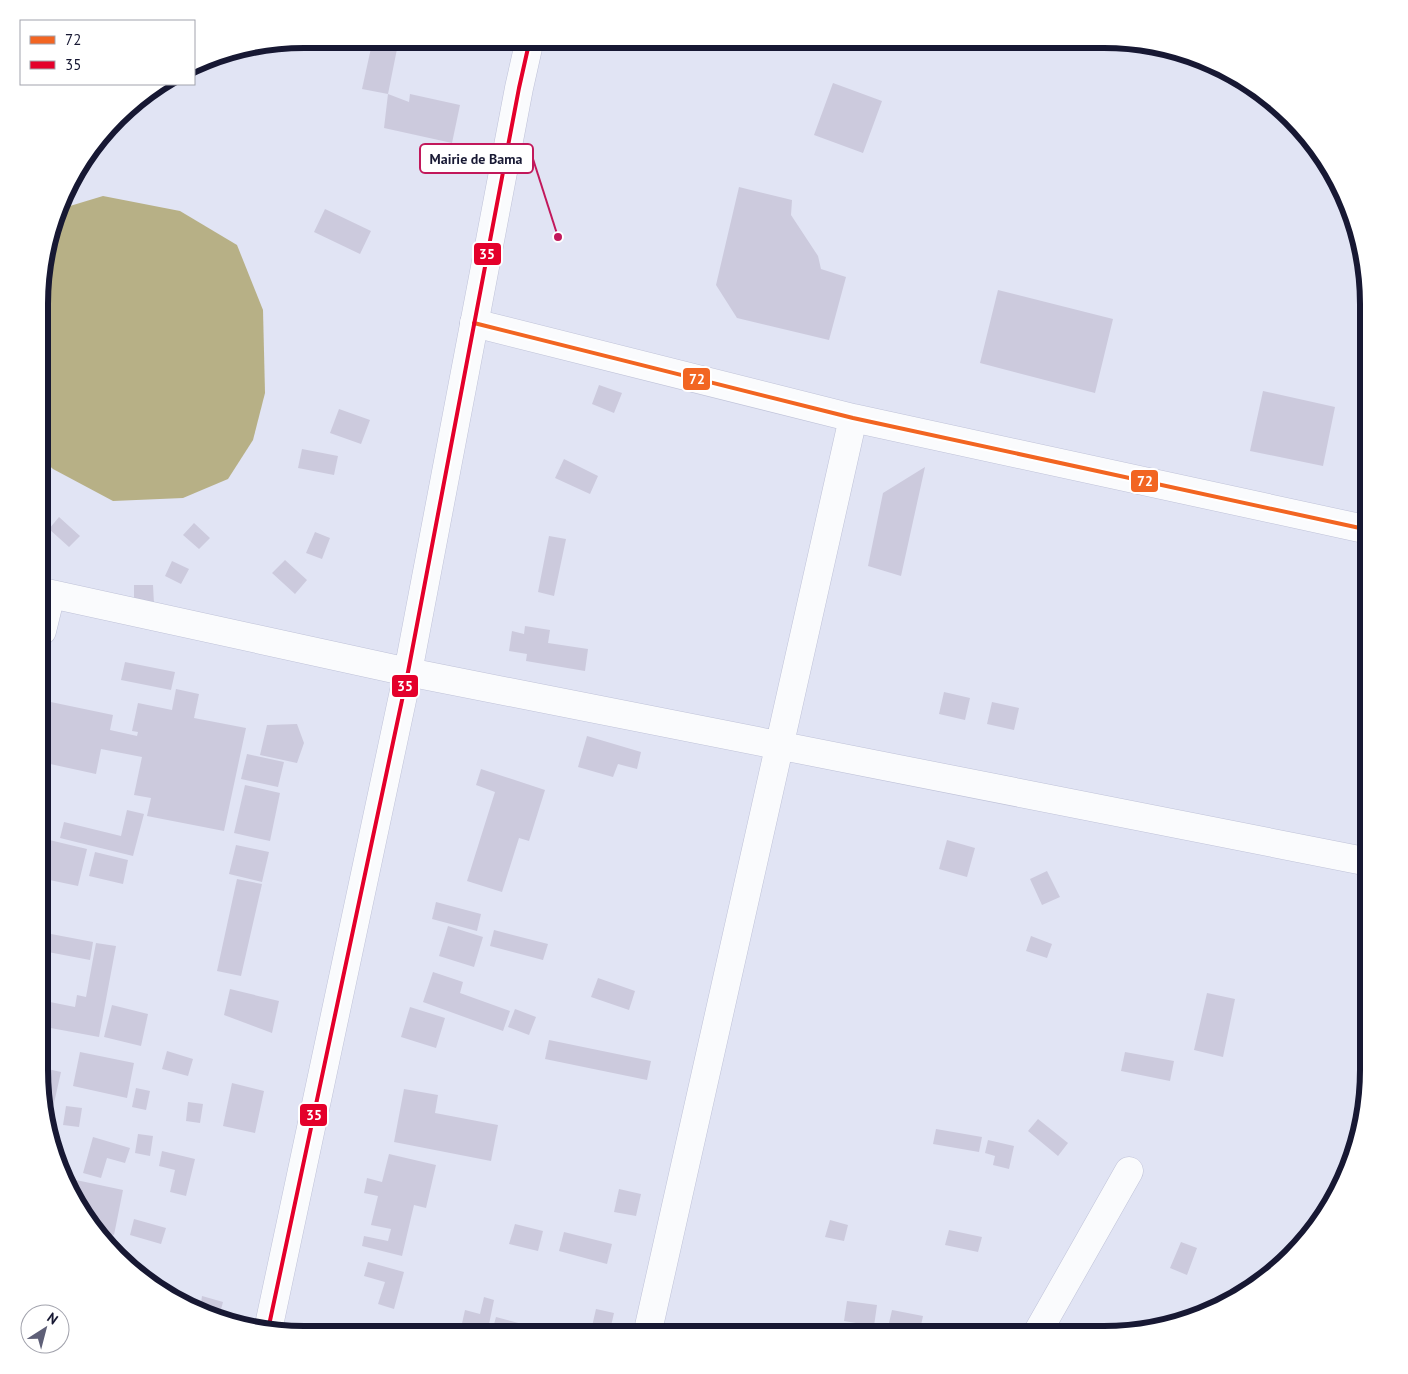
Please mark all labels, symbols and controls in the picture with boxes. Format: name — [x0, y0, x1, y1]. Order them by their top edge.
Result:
legend — [20, 20, 195, 85]
text: 72 — [65, 30, 81, 49]
text: 35 — [65, 55, 81, 74]
callout: Mairie de Bama — [420, 144, 533, 173]
text: Mairie de Bama — [430, 150, 522, 168]
line badge: 35 — [473, 242, 502, 266]
text: 35 — [479, 245, 495, 263]
line badge: 72 — [682, 367, 711, 391]
text: 72 — [689, 370, 705, 388]
line badge: 72 — [1130, 469, 1159, 493]
text: 72 — [1137, 472, 1153, 490]
line badge: 35 — [391, 674, 419, 698]
text: 35 — [397, 677, 413, 695]
line badge: 35 — [299, 1103, 328, 1127]
text: 35 — [306, 1106, 322, 1124]
north arrow — [20, 1304, 70, 1354]
text: N — [44, 1308, 62, 1328]

